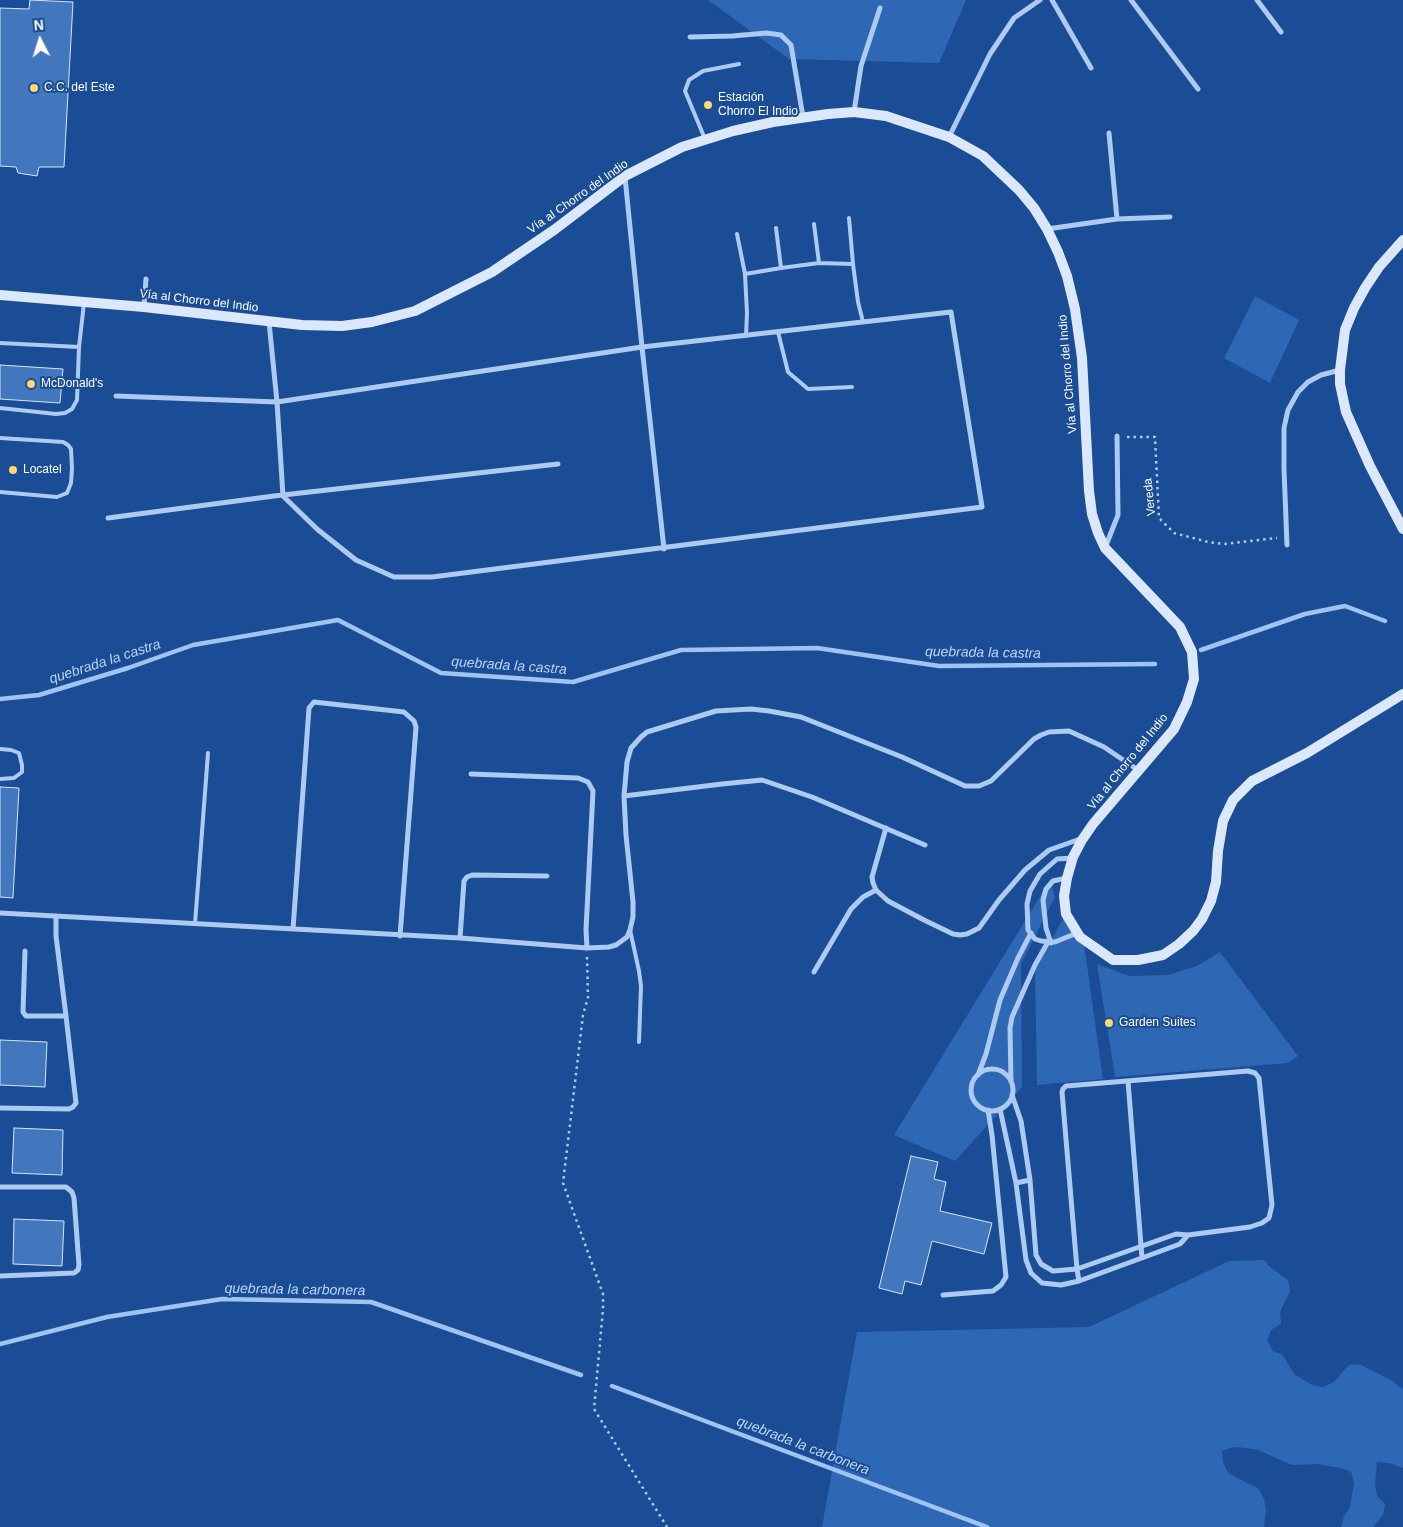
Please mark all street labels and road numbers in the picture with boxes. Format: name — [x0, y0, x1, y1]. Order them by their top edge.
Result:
street label: Vía al Chorro del Indio — [525, 157, 631, 237]
street label: Vía al Chorro del Indio — [139, 287, 259, 315]
street label: Vía al Chorro del Indio — [1056, 314, 1080, 434]
street label: Vereda — [1141, 477, 1159, 517]
street label: Vía al Chorro del Indio — [1085, 711, 1171, 813]

